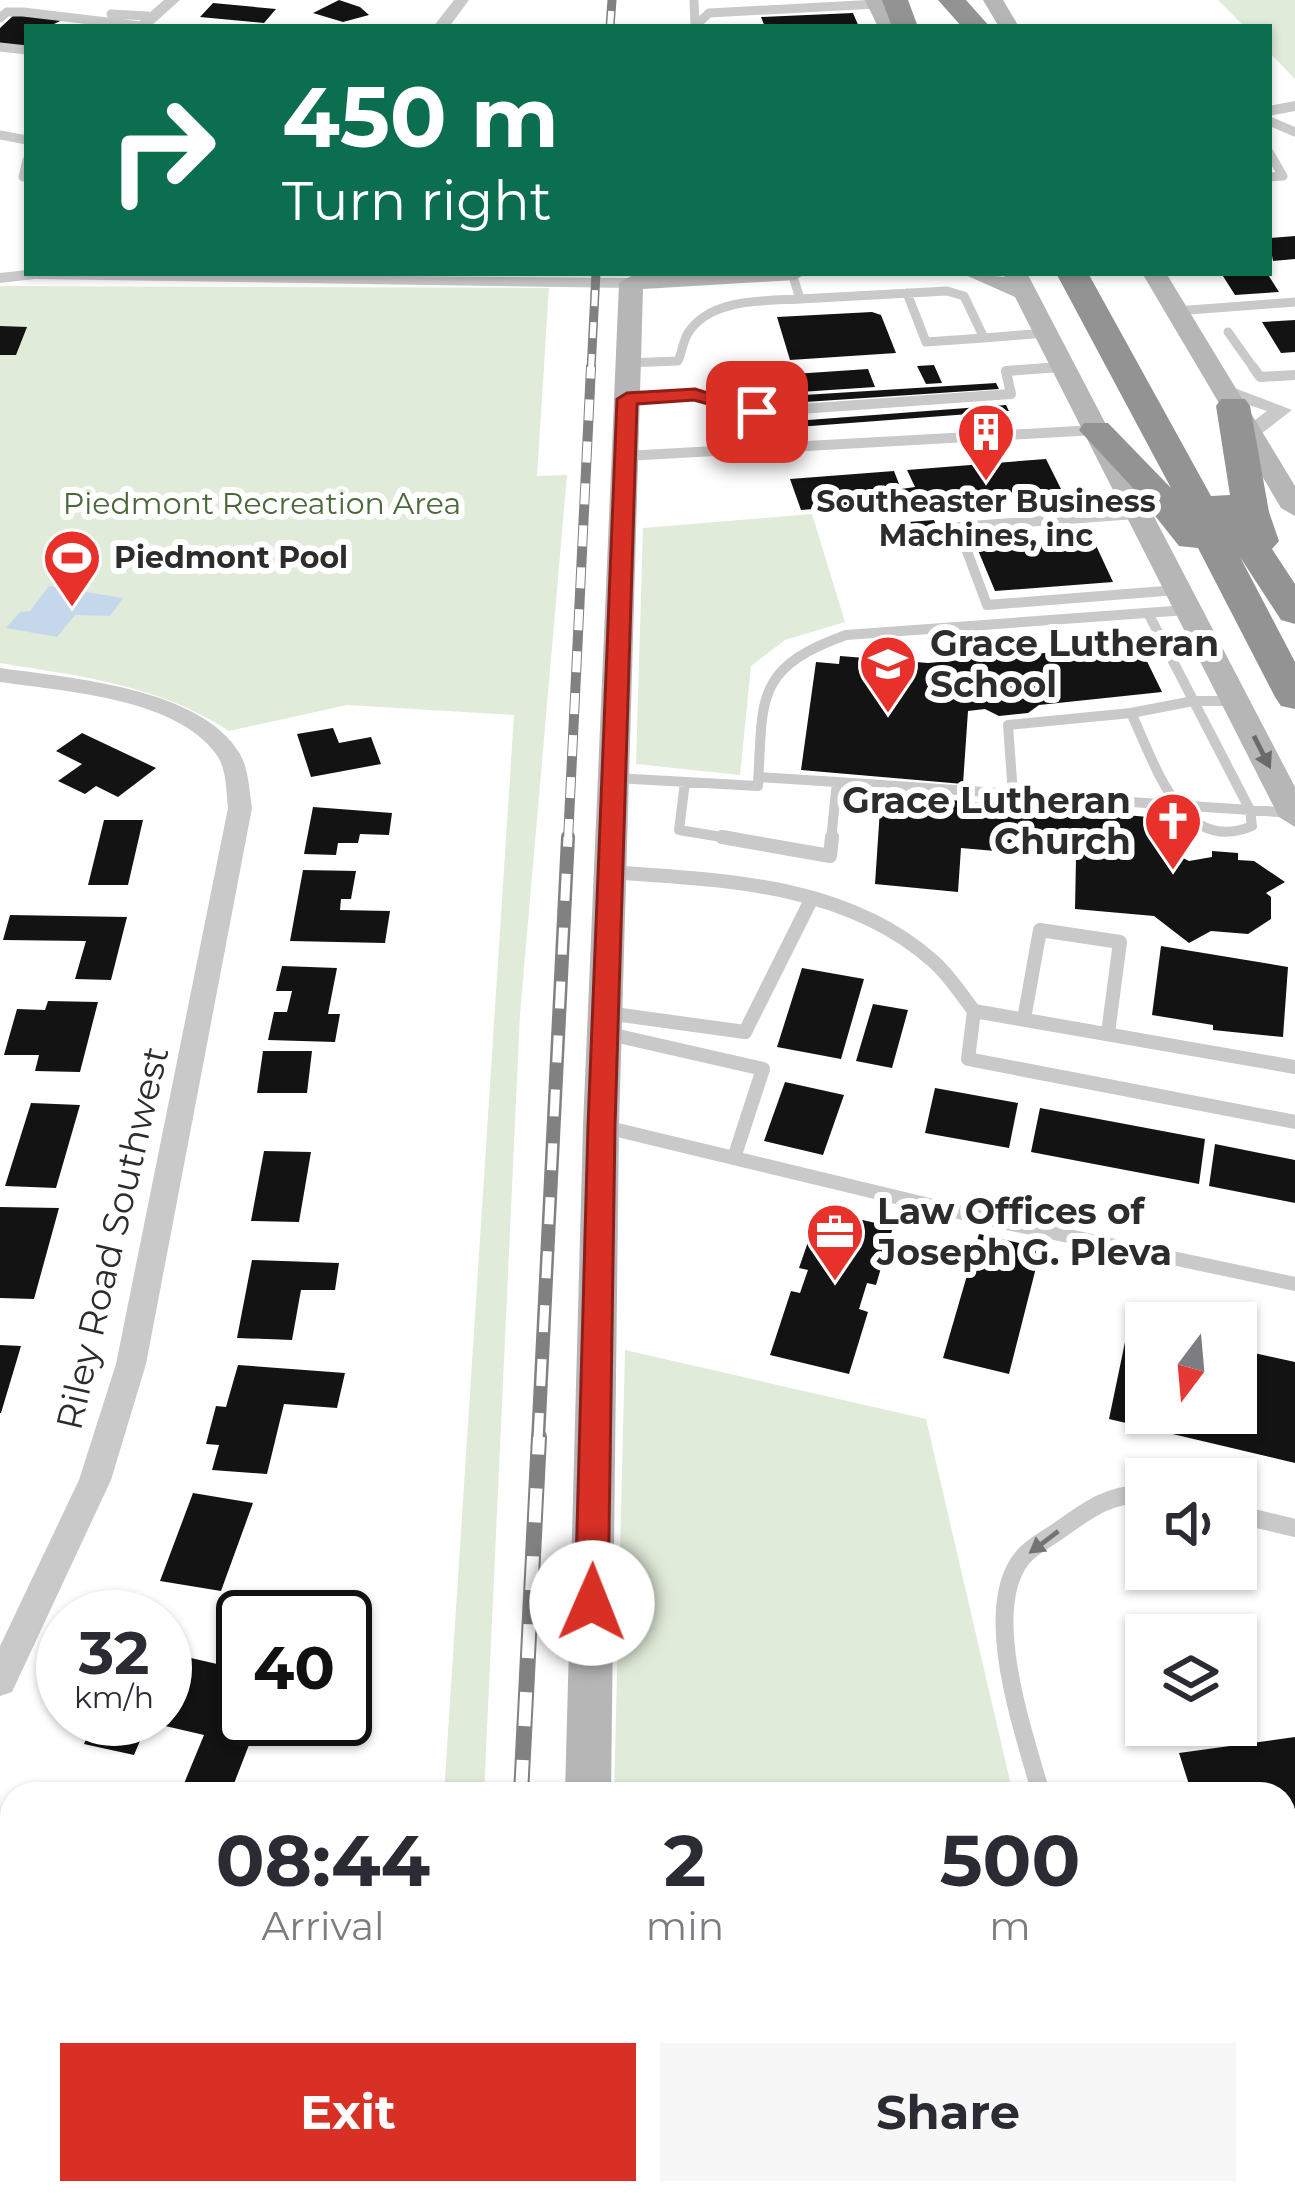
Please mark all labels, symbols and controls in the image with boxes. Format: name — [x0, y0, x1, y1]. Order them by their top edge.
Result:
text: 450 m — [282, 66, 559, 168]
icon: right — [84, 72, 240, 228]
text: Turn right — [282, 168, 552, 234]
pin — [706, 361, 808, 463]
icon: arrive — [724, 379, 790, 445]
building icon: Southeaster Business Machines, inc — [955, 401, 1017, 483]
place label: Southeaster Business Machines, inc — [816, 483, 1156, 554]
park label: Piedmont Recreation Area — [63, 485, 461, 522]
sports icon: Piedmont Pool — [41, 527, 103, 609]
place label: Piedmont Pool — [114, 539, 348, 576]
place label: Grace Lutheran School — [930, 621, 1219, 706]
school or university icon: Grace Lutheran School — [857, 633, 919, 715]
one-way arrow — [1251, 735, 1271, 770]
place label: Grace Lutheran Church — [842, 778, 1131, 863]
church icon: Grace Lutheran Church — [1142, 790, 1204, 872]
street label: Riley Road Southwest — [46, 1042, 178, 1434]
place label: Law Offices of Joseph G. Pleva — [876, 1189, 1172, 1274]
office icon: Law Offices of Joseph G. Pleva — [804, 1201, 866, 1283]
north arrow — [1125, 1302, 1257, 1434]
map controls — [1125, 1302, 1257, 1746]
button: sound — [1125, 1458, 1257, 1590]
one-way arrow — [1028, 1529, 1060, 1554]
position arrow — [529, 1540, 655, 1666]
speed limit sign: 40 — [216, 1590, 372, 1746]
button: layers — [1125, 1614, 1257, 1746]
text: 32 — [79, 1616, 149, 1689]
text: km/h — [74, 1679, 154, 1716]
text: 08:44 — [216, 1816, 430, 1904]
text: 2 — [664, 1816, 706, 1904]
text: 500 — [940, 1816, 1080, 1904]
text: Arrival — [261, 1902, 384, 1950]
text: min — [646, 1902, 724, 1950]
text: m — [989, 1902, 1031, 1950]
button: Exit — [60, 2043, 636, 2181]
button: Share — [660, 2043, 1236, 2181]

